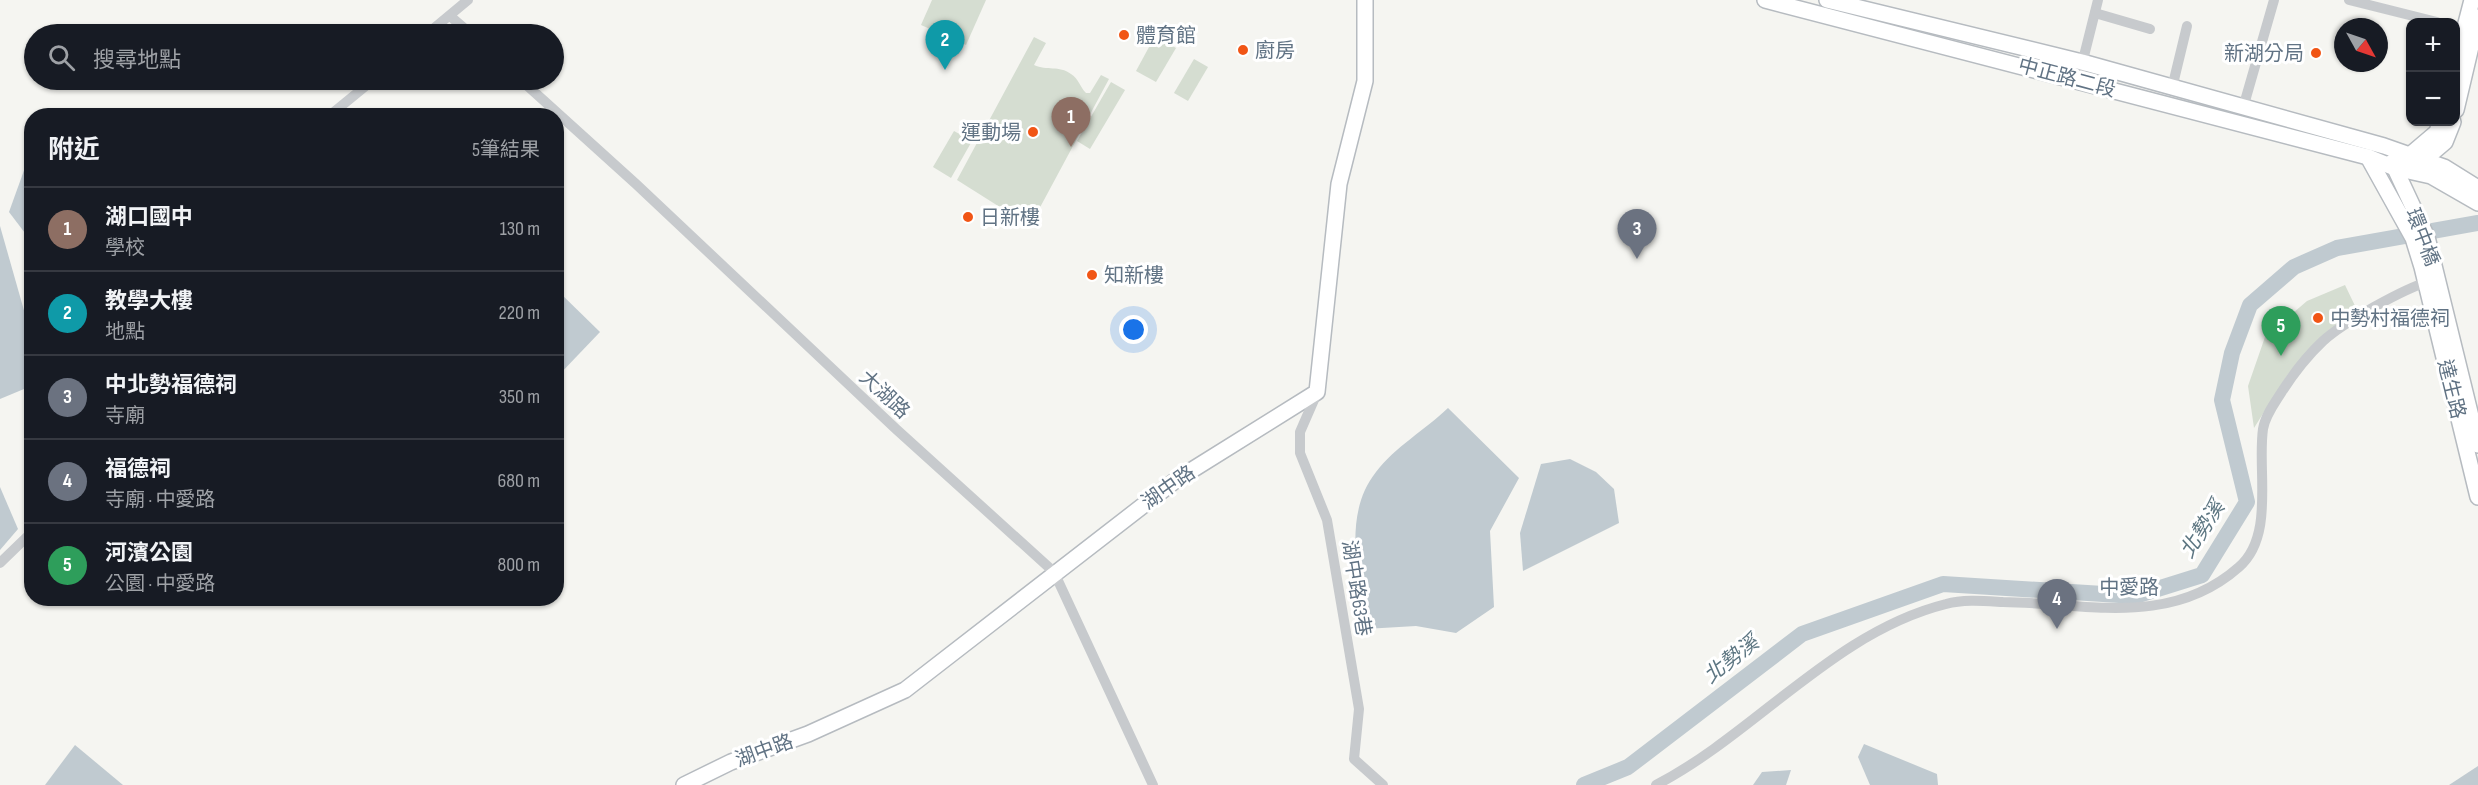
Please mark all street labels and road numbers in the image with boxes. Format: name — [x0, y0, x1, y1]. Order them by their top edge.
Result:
street label: 中正路二段 — [2015, 53, 2118, 102]
street label: 環中橋 — [2400, 205, 2444, 270]
street label: 達生路 — [2432, 357, 2470, 421]
street label: 大湖路 — [854, 365, 914, 424]
street label: 湖中路 — [1137, 461, 1200, 515]
street label: 湖中路63巷 — [1337, 538, 1375, 638]
street label: 中愛路 — [2099, 576, 2159, 600]
street label: 湖中路 — [732, 729, 797, 772]

